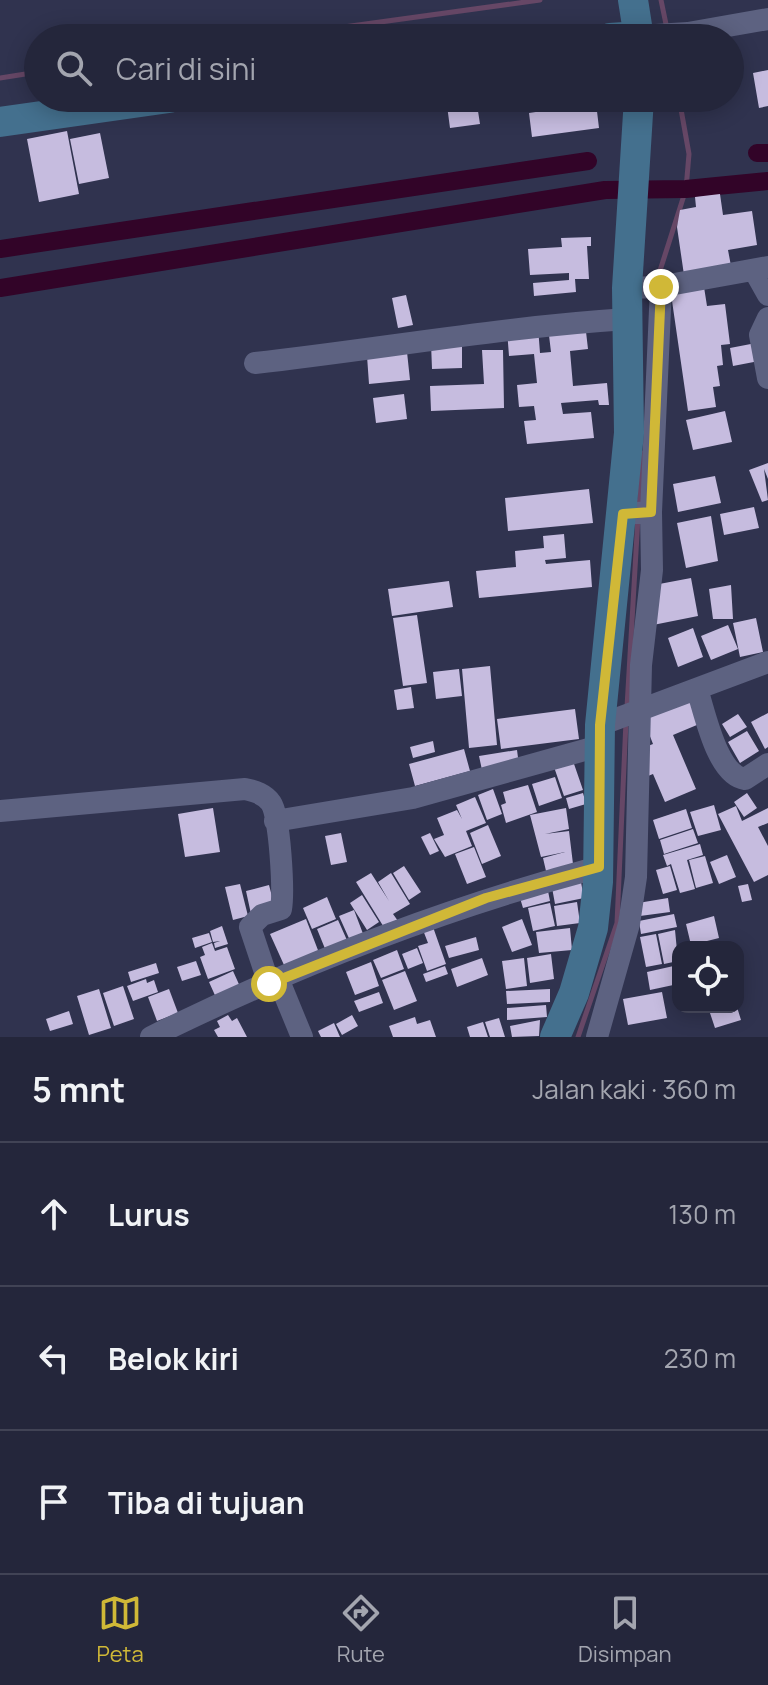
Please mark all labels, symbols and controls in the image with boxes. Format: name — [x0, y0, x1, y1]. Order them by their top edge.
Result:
search box — [24, 24, 744, 112]
icon: search — [52, 46, 96, 90]
text: Cari di sini — [116, 48, 256, 89]
route end — [643, 269, 679, 305]
map controls — [672, 941, 744, 1013]
button: locate — [672, 941, 744, 1013]
route start — [251, 966, 287, 1002]
text: 5 mnt — [32, 1066, 125, 1112]
text: Jalan kaki · 360 m — [532, 1071, 736, 1107]
icon: ahead — [32, 1192, 76, 1236]
text: Lurus — [108, 1194, 190, 1235]
text: 130 m — [668, 1196, 736, 1232]
icon: left — [32, 1336, 76, 1380]
text: Belok kiri — [108, 1338, 239, 1379]
text: 230 m — [664, 1340, 736, 1376]
icon: arrive — [32, 1480, 76, 1524]
text: Tiba di tujuan — [108, 1482, 305, 1523]
tab: Peta — [97, 1591, 144, 1669]
tab: Rute — [337, 1591, 385, 1669]
tab: Disimpan — [578, 1591, 671, 1669]

